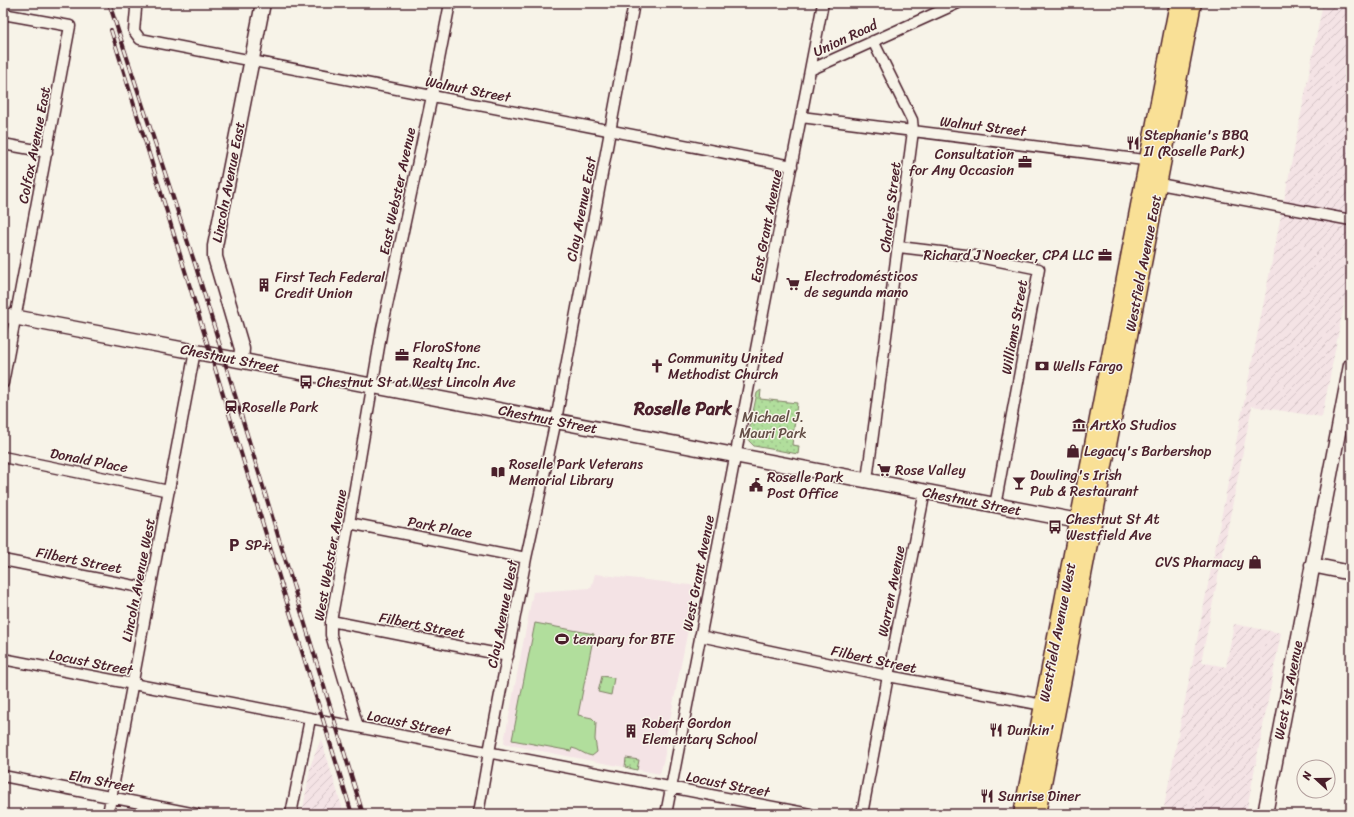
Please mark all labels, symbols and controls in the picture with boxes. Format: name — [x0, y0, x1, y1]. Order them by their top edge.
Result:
street label: Union Road — [809, 12, 883, 64]
street label: Walnut Street — [423, 69, 514, 110]
street label: Colfax Avenue East — [11, 84, 58, 206]
street label: Walnut Street — [939, 109, 1029, 144]
street label: Lincoln Avenue East — [204, 119, 252, 245]
place label: Stephanie's BBQ II (Roselle Park) — [1143, 123, 1249, 164]
street label: East Webster Avenue — [372, 125, 423, 257]
restaurant icon: Stephanie's BBQ II (Roselle Park) — [1125, 135, 1141, 151]
place label: Consultation for Any Occasion — [909, 142, 1014, 183]
street label: Clay Avenue East — [559, 153, 604, 264]
office icon: Consultation for Any Occasion — [1017, 154, 1033, 170]
street label: Charles Street — [873, 160, 908, 254]
street label: East Grant Avenue — [743, 168, 790, 285]
street label: Westfield Avenue East — [1118, 193, 1169, 334]
place label: Richard J Noecker, CPA LLC — [923, 243, 1094, 268]
office icon: Richard J Noecker, CPA LLC — [1097, 247, 1113, 263]
place label: Electrodomésticos de segunda mano — [804, 264, 918, 305]
place label: First Tech Federal Credit Union — [275, 265, 386, 306]
supermarket icon: Electrodomésticos de segunda mano — [785, 276, 801, 292]
building icon: First Tech Federal Credit Union — [256, 277, 272, 293]
street label: Williams Street — [994, 278, 1035, 376]
place label: FloroStone Realty Inc. — [413, 335, 481, 376]
street label: Chestnut Street — [178, 337, 282, 380]
place label: Community United Methodist Church — [668, 346, 784, 387]
office icon: FloroStone Realty Inc. — [394, 347, 410, 363]
place label: Wells Fargo — [1053, 354, 1123, 379]
church icon: Community United Methodist Church — [649, 358, 665, 374]
bank icon: Wells Fargo — [1034, 358, 1050, 374]
place label: Chestnut St at West Lincoln Ave — [317, 370, 516, 395]
bus stop icon: Chestnut St at West Lincoln Ave — [298, 374, 314, 390]
district label: Roselle Park — [633, 393, 732, 425]
place label: Roselle Park — [242, 395, 319, 420]
street label: Chestnut Street — [496, 398, 600, 441]
station icon: Roselle Park — [223, 399, 239, 415]
park label: Michael J. Mauri Park — [739, 405, 807, 446]
place label: ArtXo Studios — [1089, 413, 1177, 438]
museum icon: ArtXo Studios — [1071, 417, 1087, 433]
place label: Legacy's Barbershop — [1084, 439, 1212, 464]
street label: Donald Place — [48, 441, 130, 480]
shop icon: Legacy's Barbershop — [1065, 443, 1081, 459]
place label: Roselle Park Veterans Memorial Library — [509, 452, 643, 493]
place label: Rose Valley — [895, 458, 966, 483]
supermarket icon: Rose Valley — [876, 462, 892, 478]
place label: Dowling's Irish Pub & Restaurant — [1030, 463, 1139, 504]
library icon: Roselle Park Veterans Memorial Library — [490, 464, 506, 480]
place label: Roselle Park Post Office — [767, 465, 844, 506]
bar icon: Dowling's Irish Pub & Restaurant — [1011, 475, 1027, 491]
public building icon: Roselle Park Post Office — [748, 477, 764, 493]
street label: Chestnut Street — [920, 480, 1024, 523]
street label: West Webster Avenue — [307, 487, 354, 623]
place label: Chestnut St At Westfield Ave — [1066, 507, 1160, 548]
street label: Park Place — [405, 509, 475, 546]
street label: West Grant Avenue — [675, 513, 722, 633]
street label: Lincoln Avenue West — [114, 516, 163, 644]
bus stop icon: Chestnut St At Westfield Ave — [1047, 519, 1063, 535]
place label: SP+ — [245, 533, 271, 558]
parking icon: SP+ — [226, 537, 242, 553]
street label: Filbert Street — [34, 540, 124, 581]
street label: Warren Avenue — [870, 543, 913, 639]
place label: CVS Pharmacy — [1155, 550, 1245, 575]
shop icon: CVS Pharmacy — [1247, 554, 1263, 570]
street label: Clay Avenue West — [480, 557, 525, 670]
street label: Westfield Avenue West — [1032, 560, 1083, 704]
street label: Filbert Street — [377, 605, 467, 646]
place label: tempary for BTE — [573, 627, 676, 652]
sports icon: tempary for BTE — [554, 631, 570, 647]
street label: Filbert Street — [829, 638, 919, 681]
street label: West 1st Avenue — [1267, 638, 1310, 742]
street label: Locust Street — [47, 642, 136, 683]
street label: Locust Street — [365, 703, 454, 744]
place label: Robert Gordon Elementary School — [642, 711, 759, 752]
place label: Dunkin' — [1007, 718, 1055, 743]
restaurant icon: Dunkin' — [988, 722, 1004, 738]
building icon: Robert Gordon Elementary School — [623, 723, 639, 739]
north arrow — [1296, 759, 1336, 799]
street label: Elm Street — [67, 763, 137, 800]
street label: Locust Street — [684, 764, 773, 805]
text: N — [1297, 768, 1318, 783]
place label: Sunrise Diner — [998, 784, 1082, 809]
restaurant icon: Sunrise Diner — [979, 788, 995, 804]

